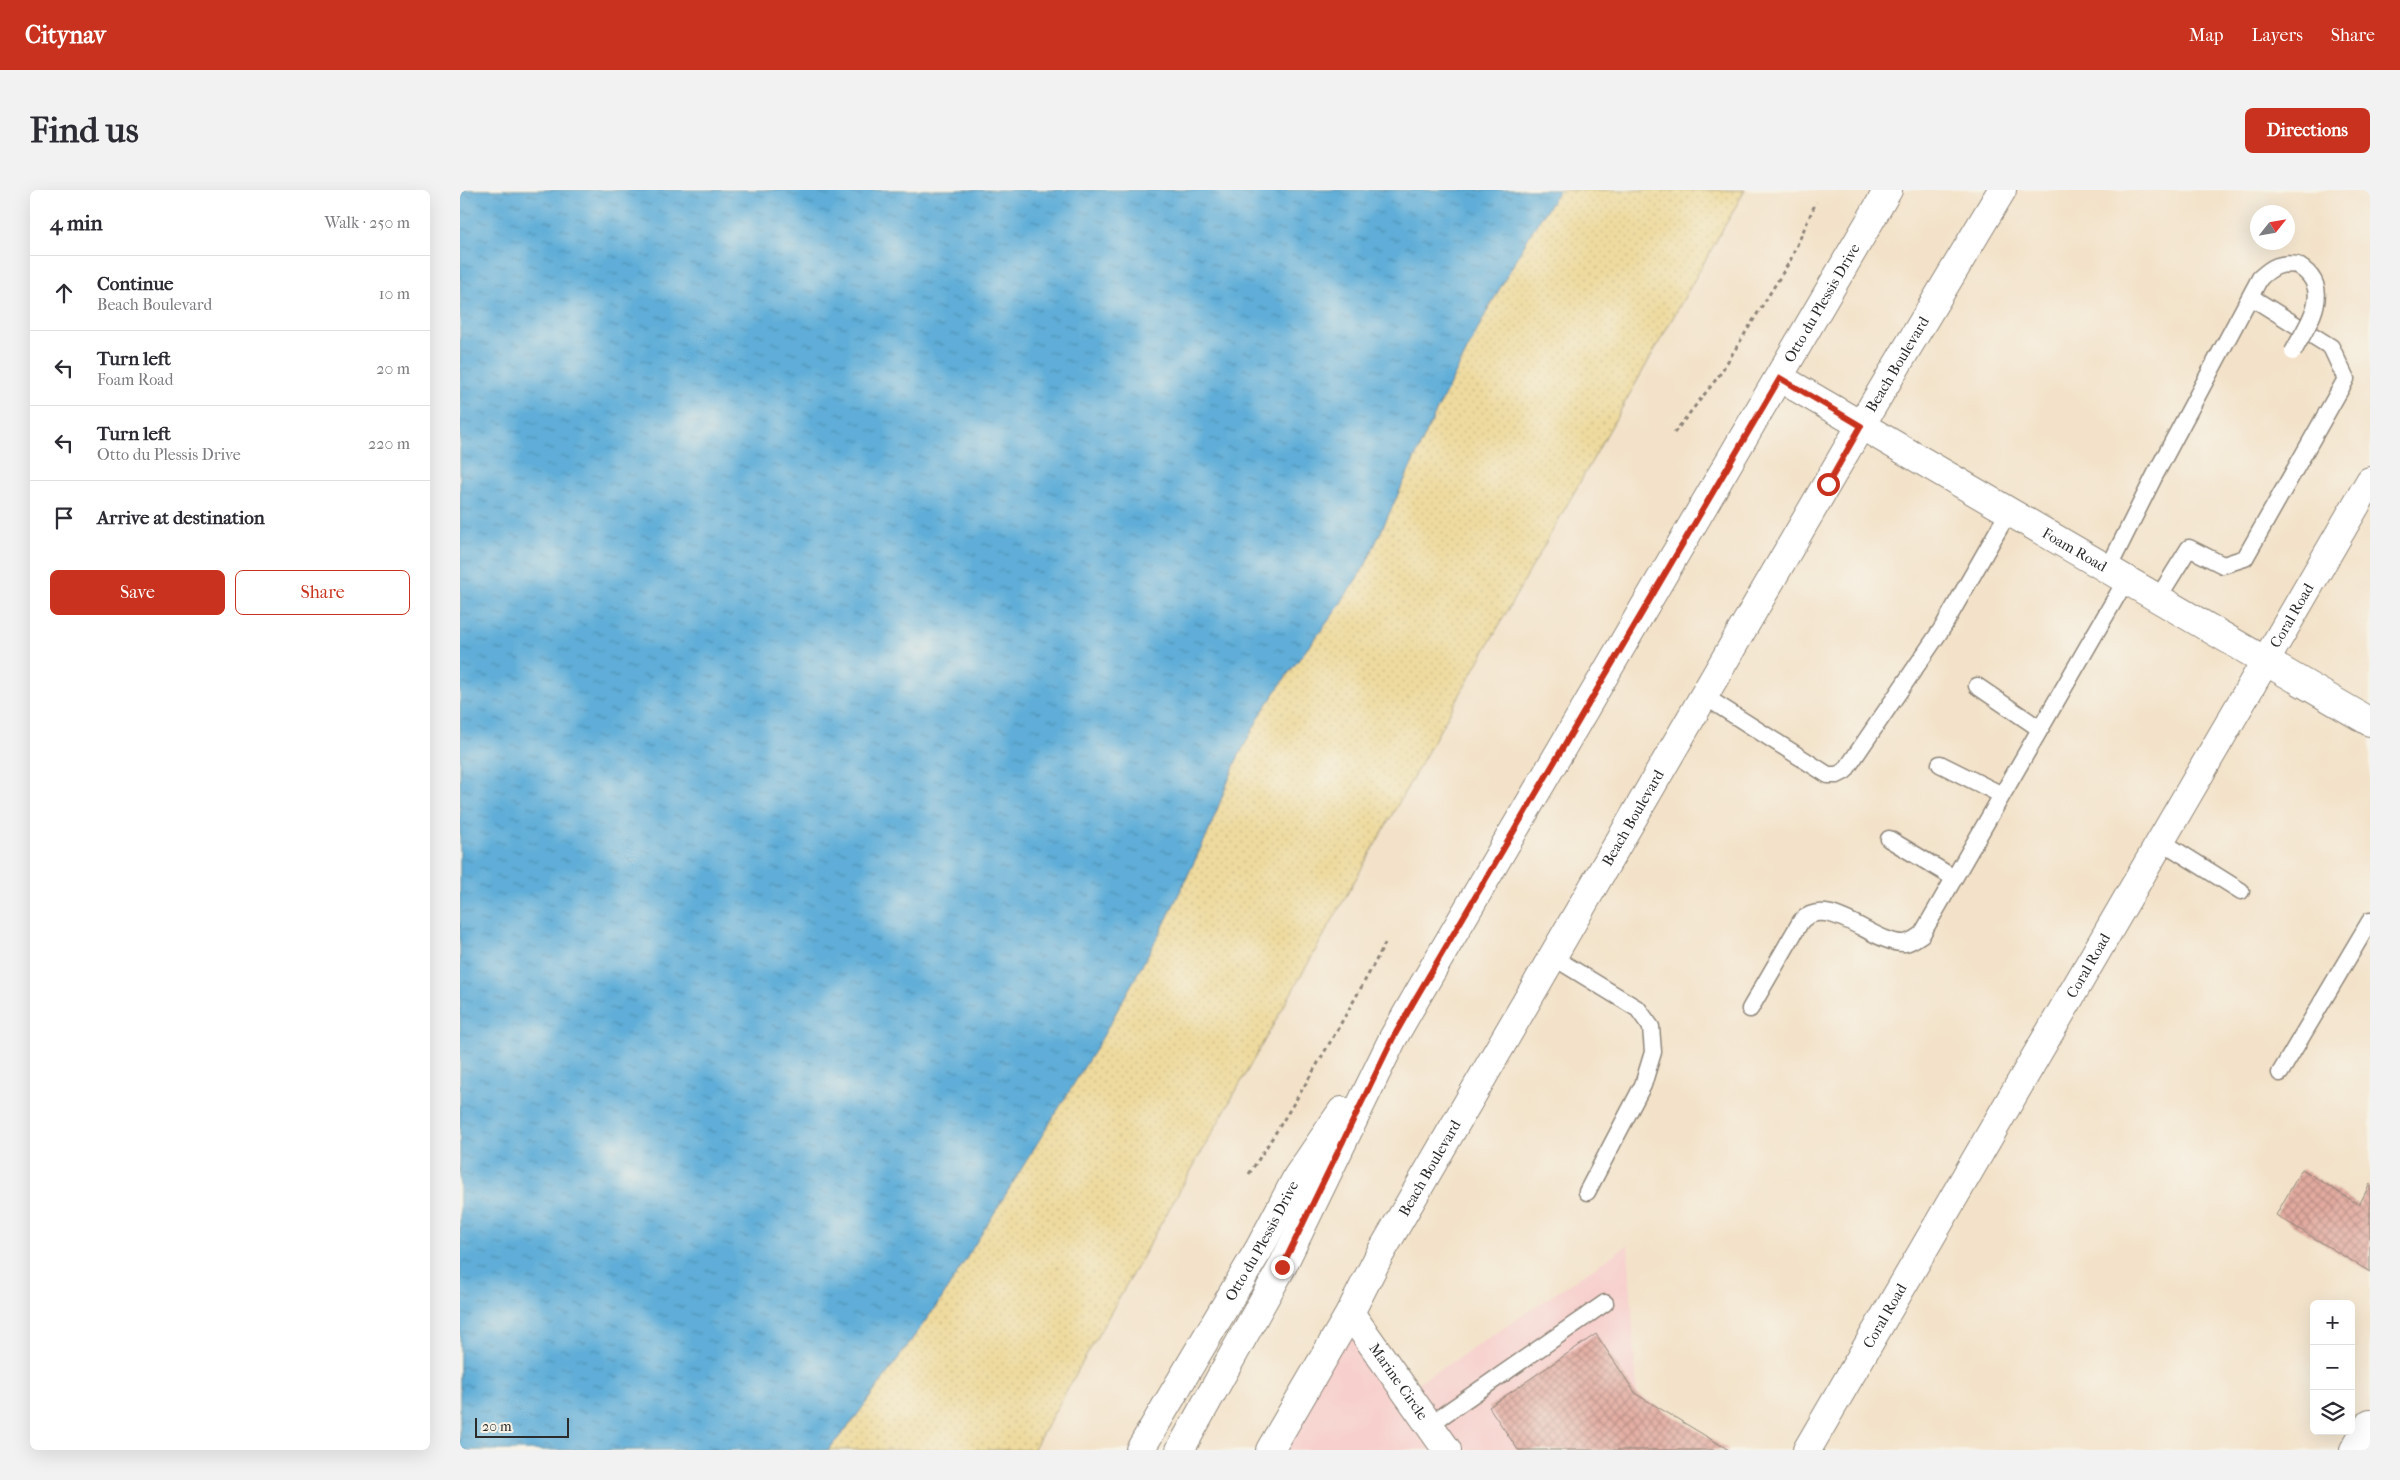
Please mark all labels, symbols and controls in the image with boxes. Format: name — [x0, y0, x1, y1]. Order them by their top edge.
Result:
text: Citynav — [25, 21, 106, 49]
text: Map — [2189, 25, 2223, 46]
text: Layers — [2251, 25, 2303, 46]
text: Share — [2331, 25, 2375, 46]
button: Directions — [2245, 108, 2370, 153]
text: Find us — [30, 110, 139, 151]
north arrow — [2250, 205, 2295, 250]
text: 4 min — [50, 211, 103, 235]
text: Walk · 250 m — [325, 213, 410, 232]
street label: Otto du Plessis Drive — [1780, 240, 1864, 366]
text: Continue — [97, 273, 173, 295]
icon: ahead — [50, 279, 78, 307]
text: 10 m — [379, 284, 410, 303]
text: Beach Boulevard — [97, 295, 212, 314]
street label: Beach Boulevard — [1862, 313, 1933, 415]
text: Turn left — [97, 348, 171, 370]
icon: left — [50, 354, 78, 382]
text: 20 m — [376, 359, 410, 378]
text: Foam Road — [97, 370, 173, 389]
text: Turn left — [97, 423, 171, 445]
icon: left — [50, 429, 78, 457]
text: 220 m — [368, 434, 410, 453]
text: Otto du Plessis Drive — [97, 445, 241, 464]
route start — [1817, 473, 1840, 496]
icon: arrive — [50, 504, 78, 532]
text: Arrive at destination — [97, 507, 265, 529]
street label: Foam Road — [2039, 524, 2111, 576]
button: Save — [50, 570, 225, 615]
button: Share — [235, 570, 410, 615]
street label: Coral Road — [2266, 579, 2318, 651]
street label: Beach Boulevard — [1598, 766, 1668, 869]
street label: Coral Road — [2063, 930, 2115, 1001]
street label: Beach Boulevard — [1395, 1116, 1465, 1219]
street label: Otto du Plessis Drive — [1221, 1177, 1303, 1304]
route end — [1271, 1256, 1294, 1279]
street label: Coral Road — [1859, 1280, 1911, 1352]
map controls — [2310, 1300, 2355, 1435]
button: + — [2310, 1300, 2355, 1345]
street label: Marine Circle — [1365, 1340, 1432, 1424]
button: − — [2310, 1345, 2355, 1390]
button: layers — [2310, 1390, 2355, 1435]
scale bar — [475, 1415, 569, 1438]
text: 20 m — [482, 1418, 512, 1435]

